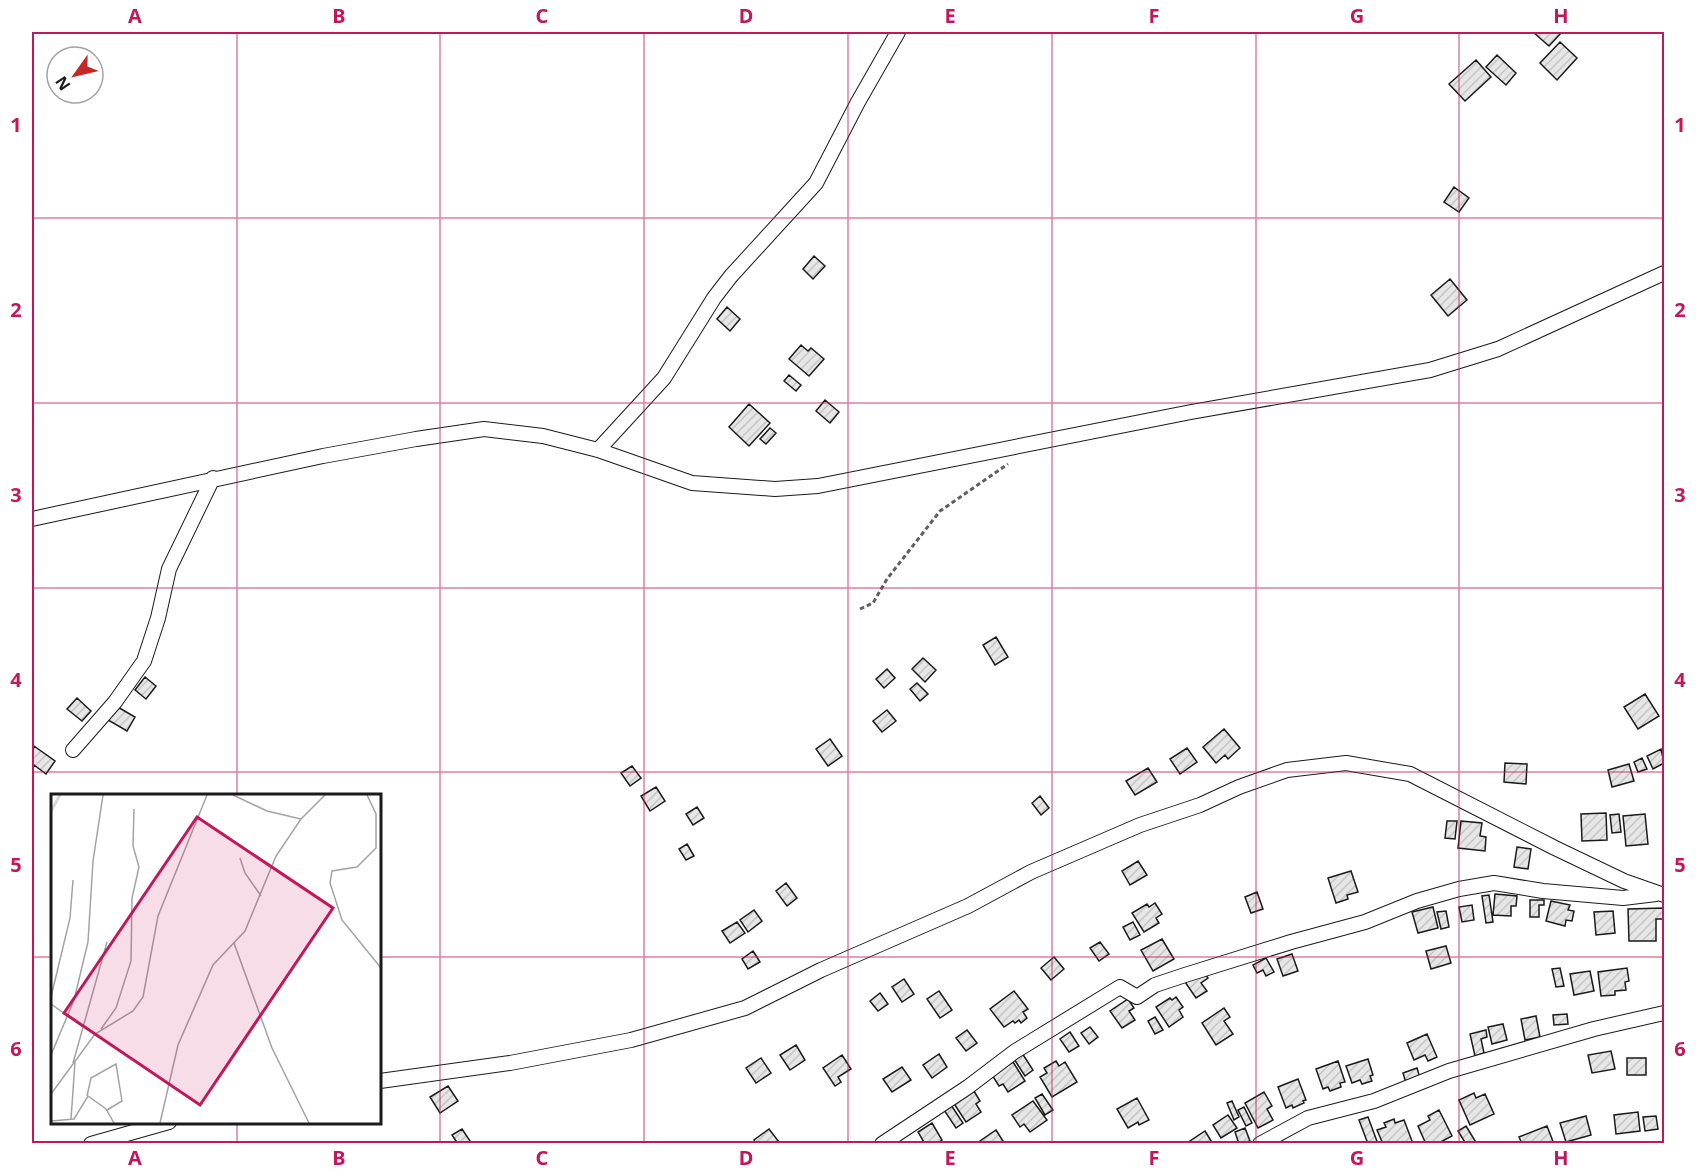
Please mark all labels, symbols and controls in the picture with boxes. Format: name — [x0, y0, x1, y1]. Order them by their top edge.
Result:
text: A — [128, 2, 142, 29]
text: B — [332, 2, 346, 29]
text: C — [536, 2, 549, 29]
text: D — [739, 2, 753, 29]
text: E — [944, 2, 956, 29]
text: F — [1149, 2, 1159, 29]
text: G — [1350, 2, 1364, 29]
text: H — [1553, 2, 1569, 29]
north arrow — [45, 45, 105, 105]
text: N — [50, 72, 75, 95]
text: 1 — [10, 111, 22, 138]
text: 1 — [1674, 111, 1686, 138]
text: 2 — [10, 296, 22, 323]
text: 2 — [1674, 296, 1686, 323]
text: 3 — [10, 481, 22, 508]
text: 3 — [1674, 481, 1686, 508]
text: 4 — [10, 666, 22, 693]
text: 4 — [1674, 666, 1686, 693]
inset map — [51, 794, 381, 1124]
text: 5 — [10, 851, 22, 878]
text: 5 — [1674, 851, 1686, 878]
text: 6 — [10, 1035, 22, 1062]
text: 6 — [1674, 1035, 1686, 1062]
text: A — [128, 1144, 142, 1171]
text: B — [332, 1144, 346, 1171]
text: C — [536, 1144, 549, 1171]
text: D — [739, 1144, 753, 1171]
text: E — [944, 1144, 956, 1171]
text: F — [1149, 1144, 1159, 1171]
text: G — [1350, 1144, 1364, 1171]
text: H — [1553, 1144, 1569, 1171]

